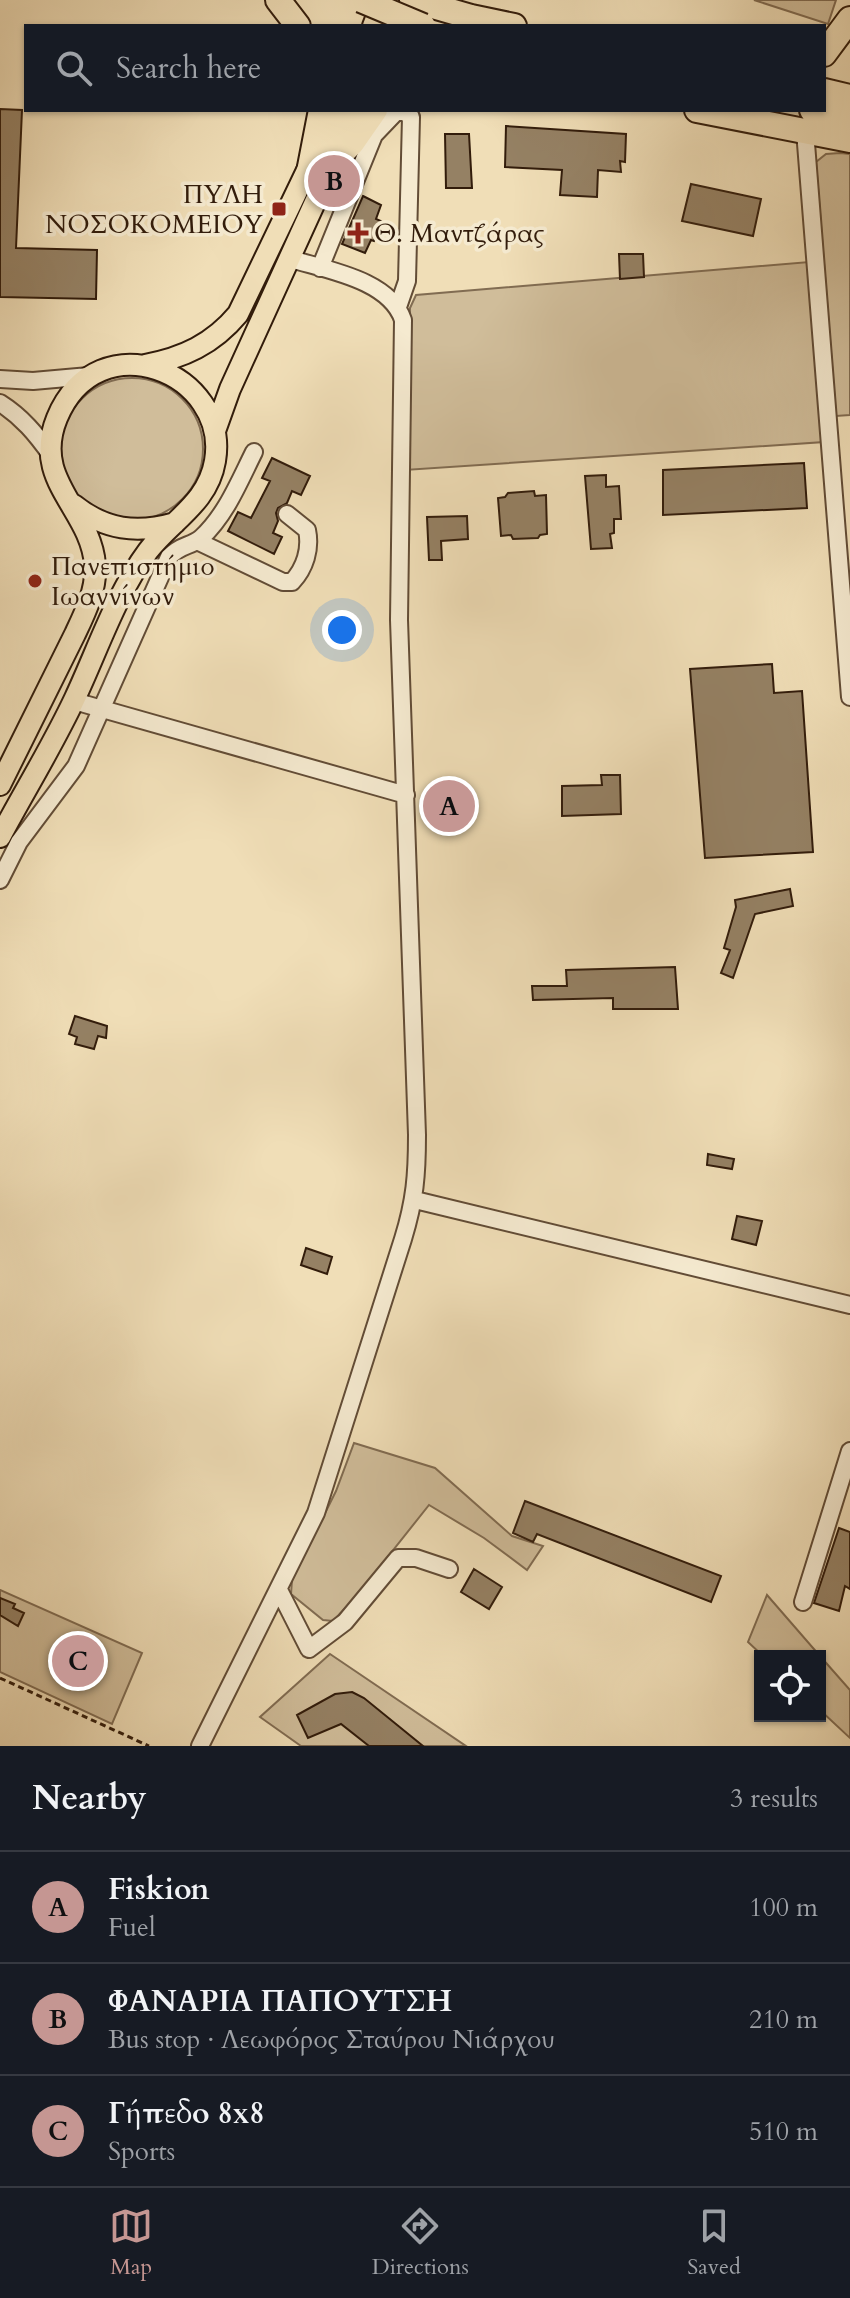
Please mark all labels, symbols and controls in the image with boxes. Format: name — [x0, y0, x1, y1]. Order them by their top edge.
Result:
search box — [24, 24, 826, 112]
icon: search — [52, 46, 96, 90]
text: Search here — [116, 48, 261, 89]
pin: B — [308, 151, 360, 211]
place label: ΠΥΛΗ ΝΟΣΟΚΟΜΕΙΟΥ — [45, 177, 264, 242]
marker: ΠΥΛΗ ΝΟΣΟΚΟΜΕΙΟΥ — [270, 200, 288, 218]
place label: Θ. Μαντζάρας — [374, 216, 544, 251]
marker: Θ. Μαντζάρας — [349, 224, 367, 242]
place label: Πανεπιστήμιο Ιωαννίνων — [51, 549, 214, 614]
marker: Πανεπιστήμιο Ιωαννίνων — [26, 572, 44, 590]
your location — [322, 610, 362, 650]
pin: A — [423, 776, 475, 836]
pin: C — [52, 1631, 104, 1691]
map controls — [754, 1650, 826, 1722]
button: locate — [754, 1650, 826, 1722]
text: Nearby — [32, 1775, 147, 1821]
text: 3 results — [730, 1781, 818, 1816]
text: Fiskion — [108, 1869, 209, 1910]
text: A — [48, 1890, 68, 1925]
text: 100 m — [749, 1890, 818, 1925]
text: Fuel — [108, 1910, 156, 1945]
text: ΦΑΝΑΡΙΑ ΠΑΠΟΥΤΣΗ — [108, 1981, 452, 2022]
text: B — [49, 2002, 67, 2037]
text: 210 m — [749, 2002, 818, 2037]
text: Bus stop · Λεωφόρος Σταύρου Νιάρχου — [108, 2022, 555, 2057]
text: Γήπεδο 8x8 — [108, 2093, 265, 2134]
text: C — [48, 2114, 68, 2149]
text: 510 m — [749, 2114, 818, 2149]
text: Sports — [108, 2134, 175, 2169]
tab: Map — [109, 2204, 153, 2282]
tab: Directions — [372, 2204, 469, 2282]
tab: Saved — [687, 2204, 741, 2282]

